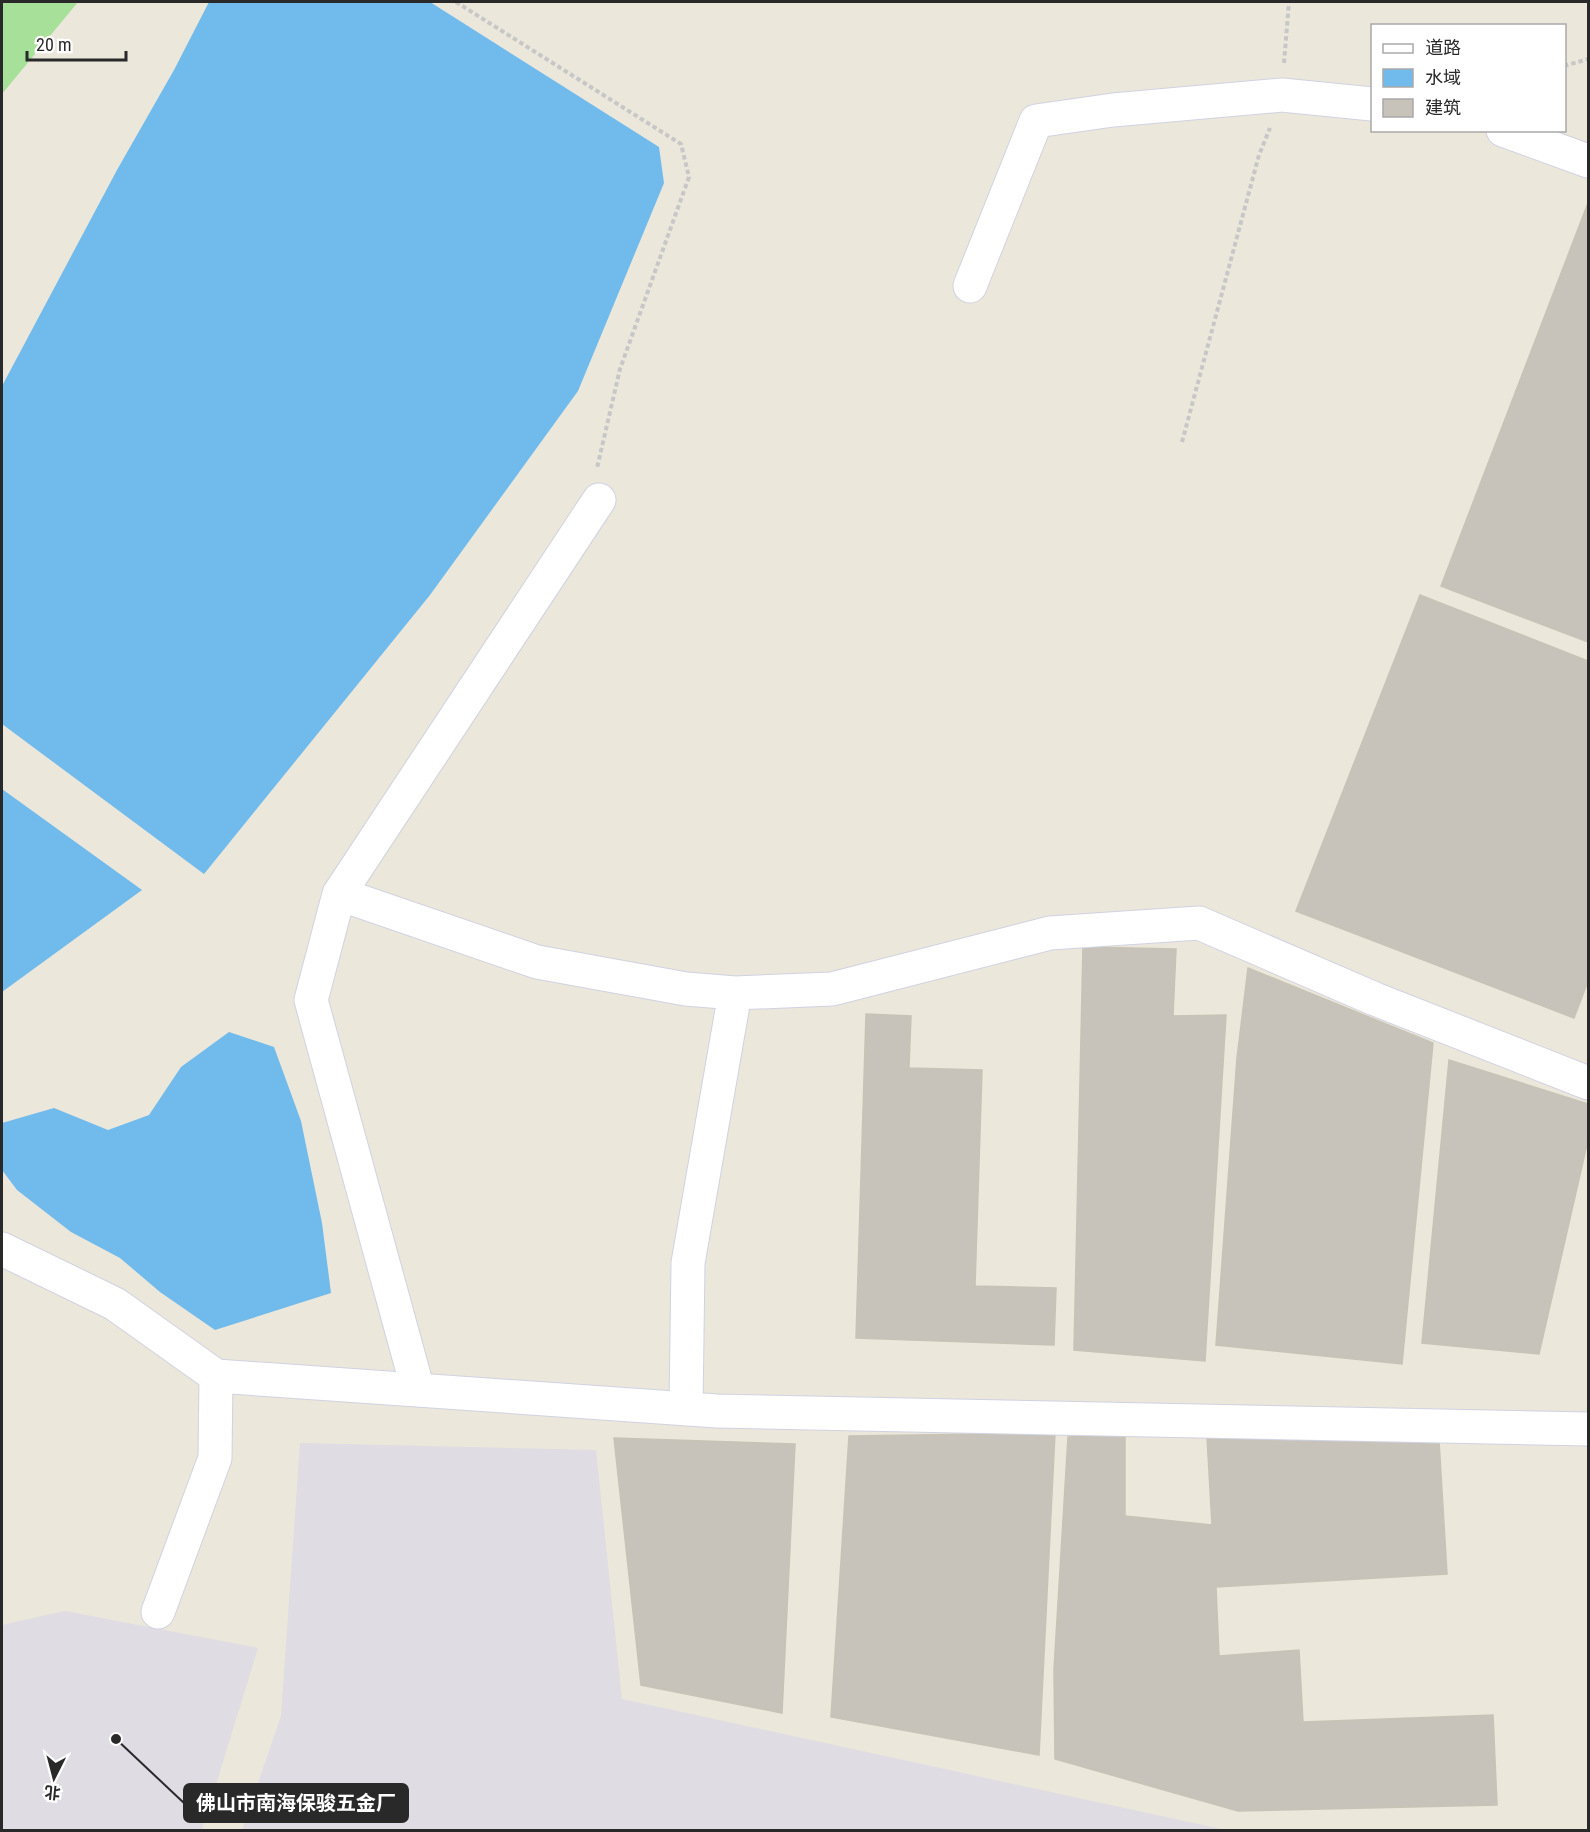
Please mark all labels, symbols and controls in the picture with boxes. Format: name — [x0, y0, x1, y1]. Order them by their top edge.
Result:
scale bar — [27, 24, 126, 62]
legend — [1371, 24, 1566, 132]
text: 20 m — [36, 34, 71, 55]
text: 道路 — [1425, 37, 1461, 58]
text: 水域 — [1425, 67, 1461, 88]
text: 建筑 — [1425, 97, 1461, 118]
north arrow — [24, 1748, 84, 1808]
text: 北 — [44, 1782, 61, 1803]
callout: 佛山市南海保骏五金厂 — [184, 1784, 408, 1822]
text: 佛山市南海保骏五金厂 — [196, 1791, 396, 1815]

